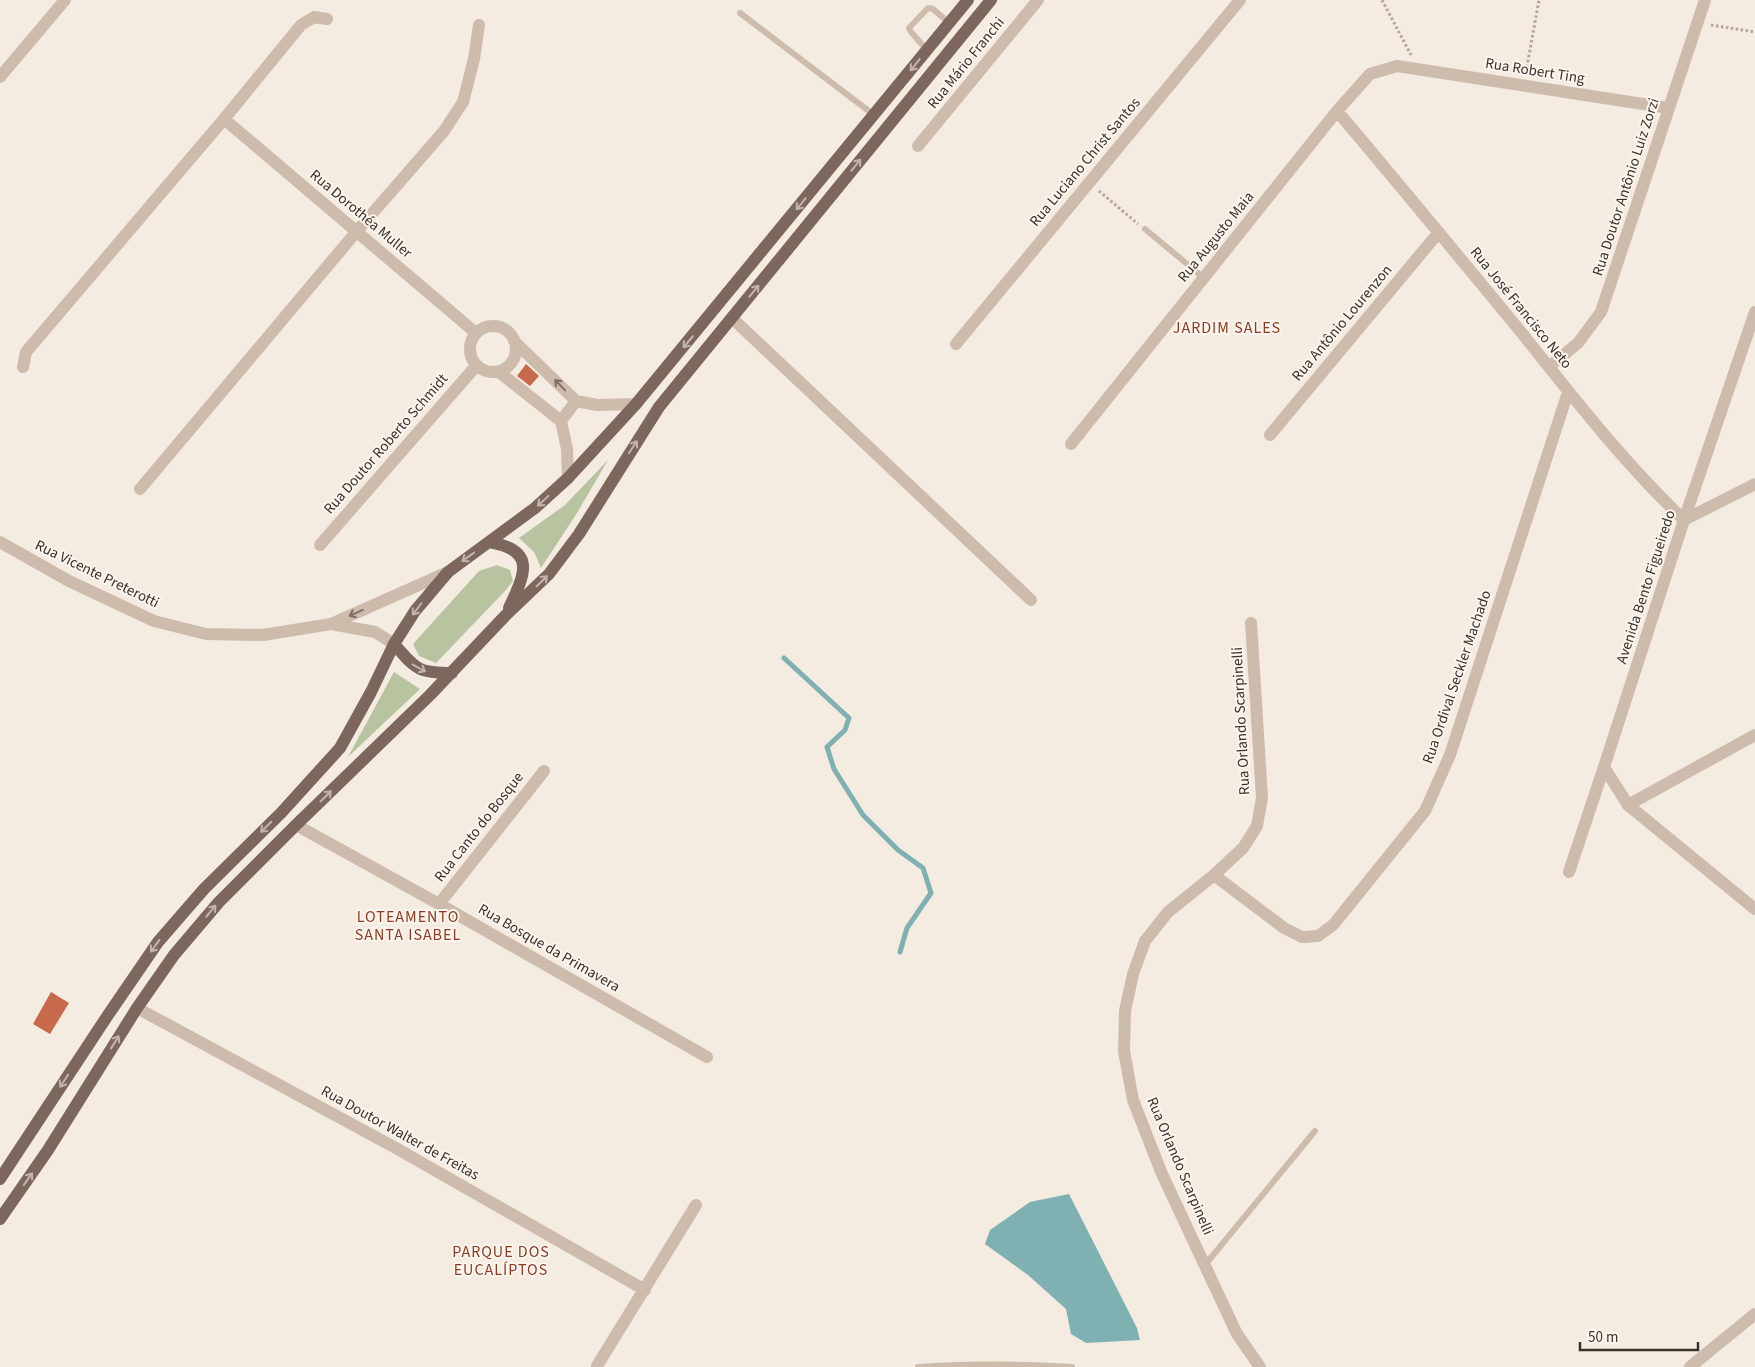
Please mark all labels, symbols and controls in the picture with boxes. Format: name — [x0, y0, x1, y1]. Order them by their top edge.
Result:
street label: Rua Mário Franchi — [923, 13, 1009, 113]
street label: Rua Robert Ting — [1484, 53, 1587, 89]
one-way arrow — [909, 58, 920, 71]
street label: Rua Luciano Christ Santos — [1025, 93, 1145, 231]
street label: Rua Doutor Antônio Luiz Zorzi — [1587, 95, 1665, 279]
one-way arrow — [851, 159, 862, 172]
street label: Rua Dorothéa Muller — [305, 165, 417, 264]
street label: Rua Augusto Maia — [1173, 187, 1259, 287]
one-way arrow — [795, 198, 806, 211]
street label: Rua José Francisco Neto — [1465, 243, 1577, 373]
street label: Rua Antônio Lourenzon — [1287, 260, 1397, 386]
one-way arrow — [748, 285, 759, 298]
district label: JARDIM SALES — [1173, 317, 1281, 339]
one-way arrow — [682, 335, 693, 348]
street label: Rua Doutor Roberto Schmidt — [319, 369, 453, 519]
one-way arrow — [554, 378, 566, 391]
one-way arrow — [628, 441, 638, 455]
one-way arrow — [537, 495, 550, 507]
street label: Avenida Bento Figueiredo — [1611, 507, 1681, 667]
street label: Rua Vicente Preterotti — [31, 535, 163, 613]
one-way arrow — [461, 552, 475, 562]
one-way arrow — [535, 575, 548, 587]
street label: Rua Ordival Seckler Machado — [1417, 588, 1497, 766]
one-way arrow — [411, 602, 422, 615]
one-way arrow — [349, 609, 364, 619]
street label: Rua Orlando Scarpinelli — [1227, 647, 1255, 795]
one-way arrow — [411, 663, 425, 673]
street label: Rua Canto do Bosque — [429, 768, 529, 886]
one-way arrow — [319, 790, 332, 802]
one-way arrow — [260, 821, 272, 834]
street label: Rua Bosque da Primavera — [474, 899, 624, 997]
one-way arrow — [205, 905, 216, 918]
district label: LOTEAMENTO SANTA ISABEL — [355, 906, 461, 946]
one-way arrow — [150, 939, 161, 952]
one-way arrow — [110, 1035, 121, 1049]
one-way arrow — [59, 1073, 69, 1087]
street label: Rua Doutor Walter de Freitas — [317, 1081, 483, 1185]
street label: Rua Orlando Scarpinelli — [1141, 1094, 1219, 1238]
one-way arrow — [23, 1172, 33, 1186]
district label: PARQUE DOS EUCALÍPTOS — [452, 1241, 550, 1281]
scale bar — [1580, 1320, 1698, 1352]
text: 50 m — [1588, 1327, 1618, 1348]

